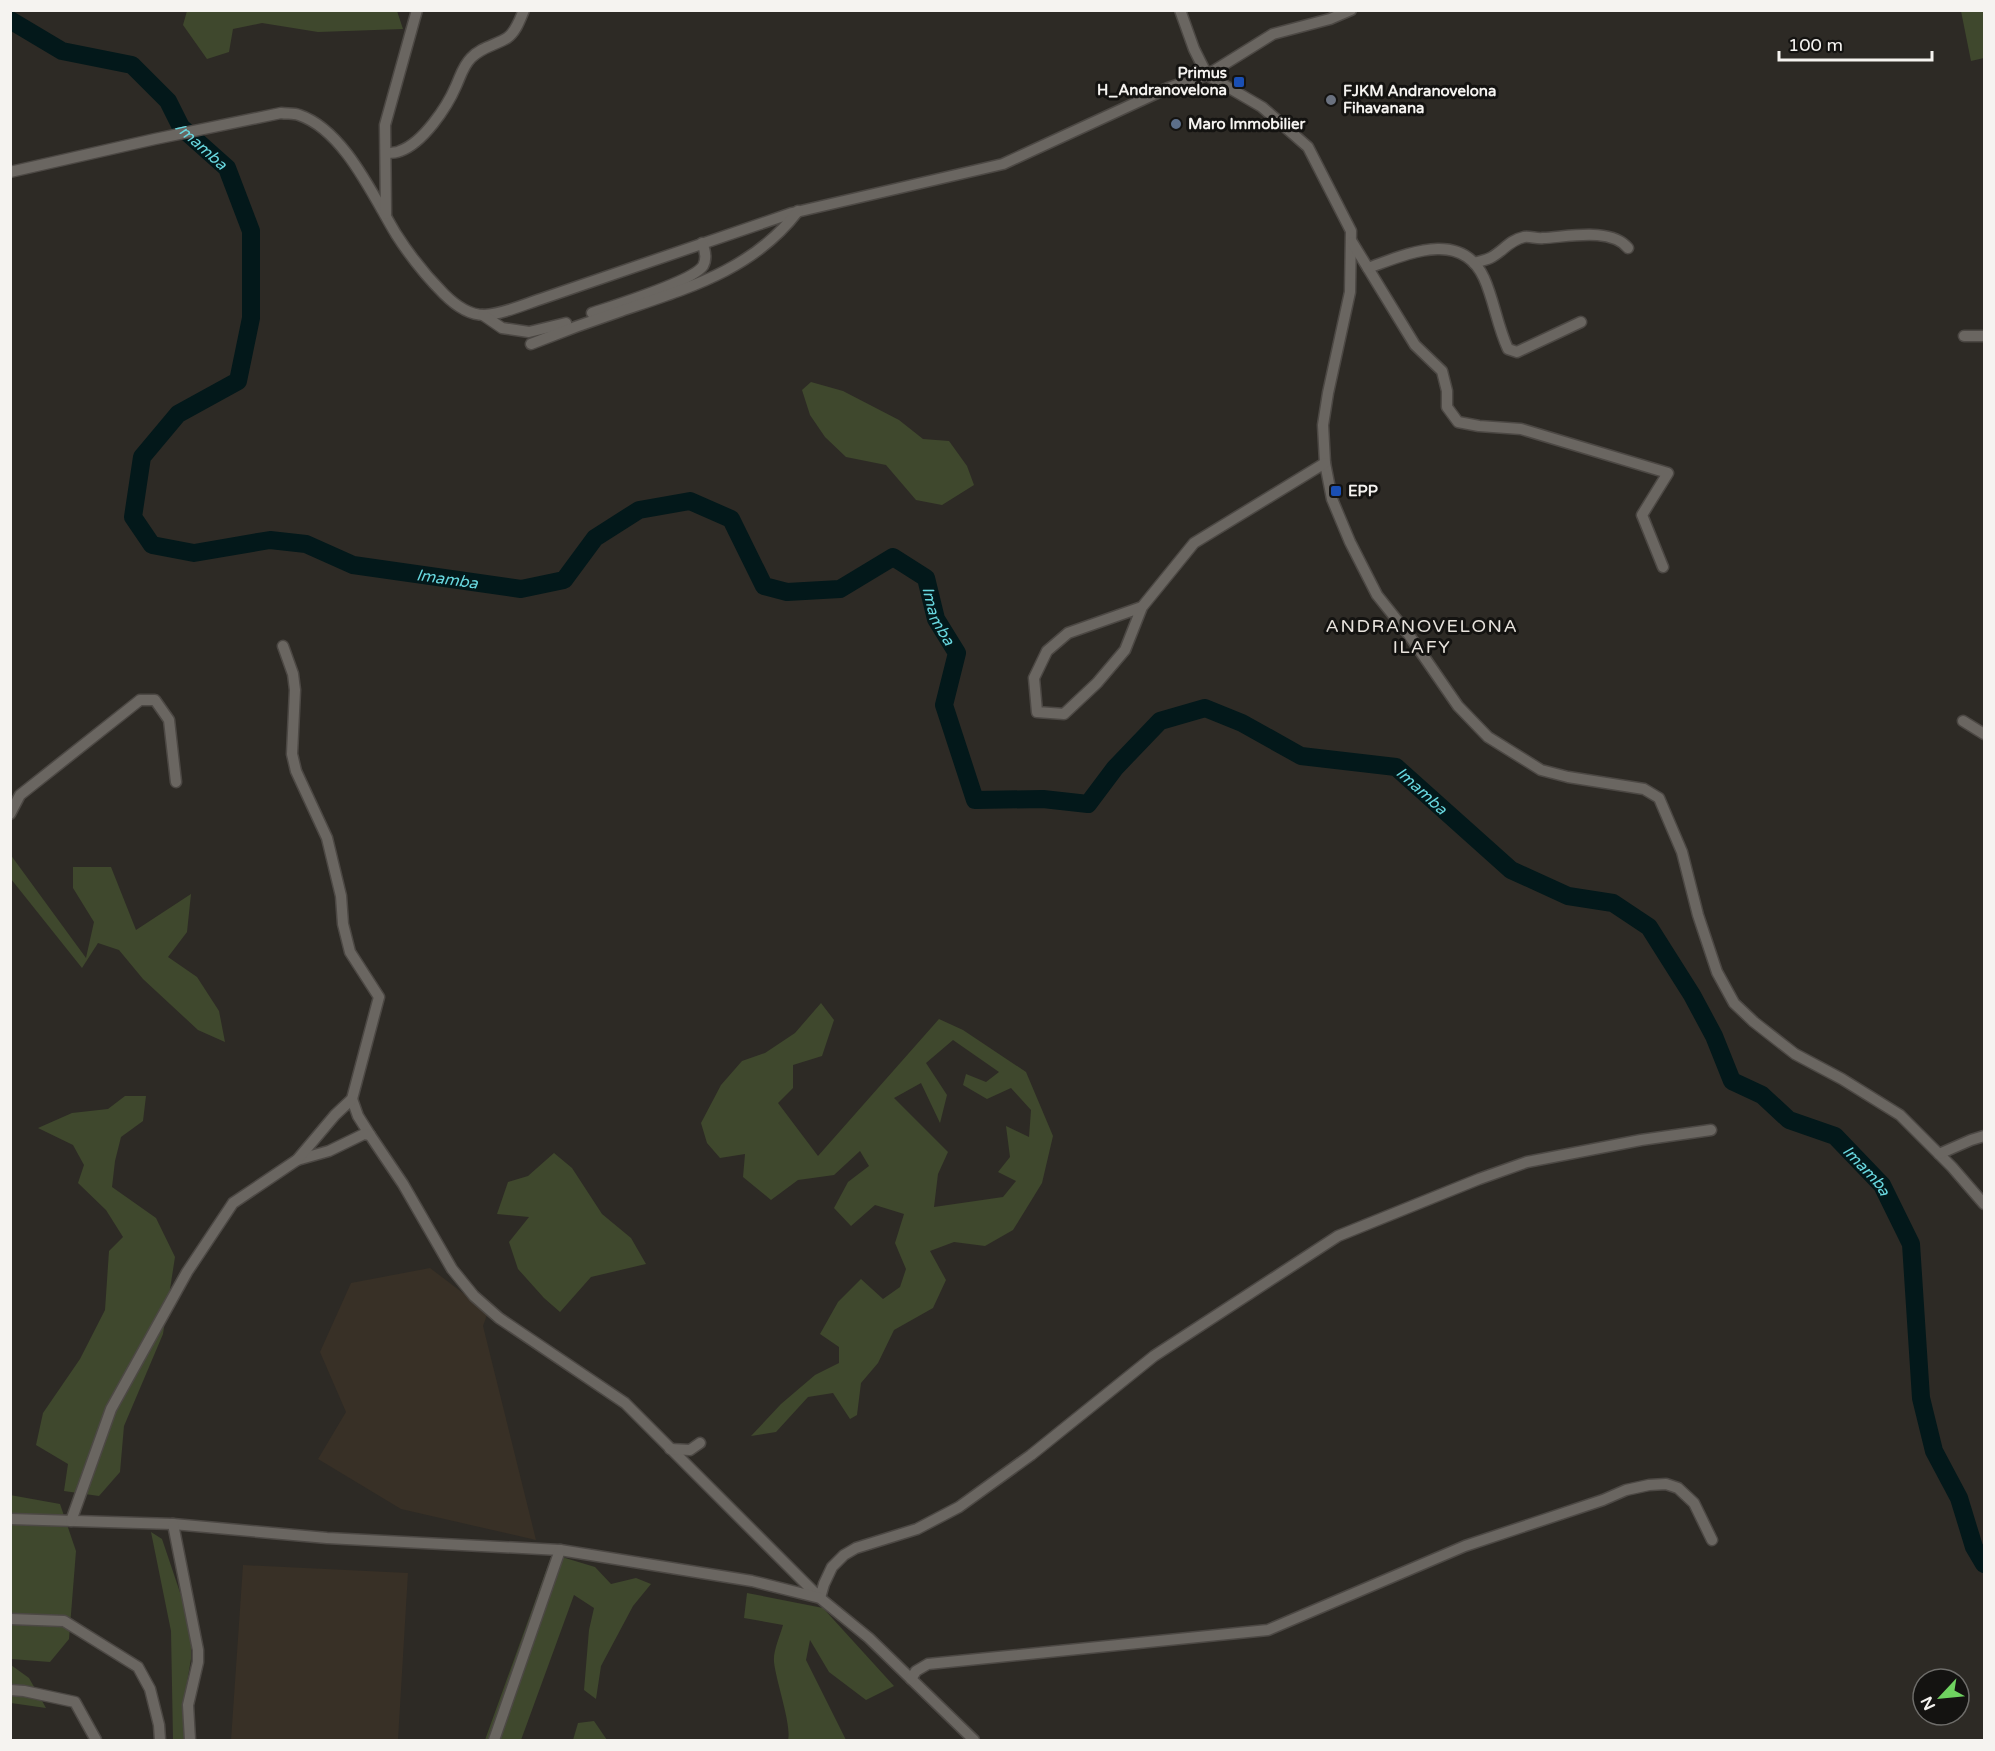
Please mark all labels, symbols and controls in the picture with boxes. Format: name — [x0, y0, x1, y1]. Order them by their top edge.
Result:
scale bar — [1779, 24, 1932, 62]
text: 100 m — [1788, 34, 1843, 56]
place label: Primus H_Andranovelona — [1097, 64, 1227, 99]
marker: Primus H_Andranovelona — [1232, 75, 1246, 89]
place label: FJKM Andranovelona Fihavanana — [1343, 82, 1496, 117]
marker: FJKM Andranovelona Fihavanana — [1324, 93, 1338, 107]
place label: Maro Immobilier — [1188, 115, 1305, 133]
marker: Maro Immobilier — [1169, 117, 1183, 131]
water label: Imamba — [170, 120, 232, 175]
place label: EPP — [1348, 482, 1378, 500]
marker: EPP — [1329, 484, 1343, 498]
water label: Imamba — [415, 565, 480, 594]
water label: Imamba — [917, 585, 959, 650]
district label: ANDRANOVELONA ILAFY — [1326, 615, 1518, 658]
water label: Imamba — [1392, 763, 1452, 820]
water label: Imamba — [1838, 1141, 1895, 1200]
north arrow — [1911, 1667, 1971, 1727]
text: N — [1917, 1693, 1940, 1713]

